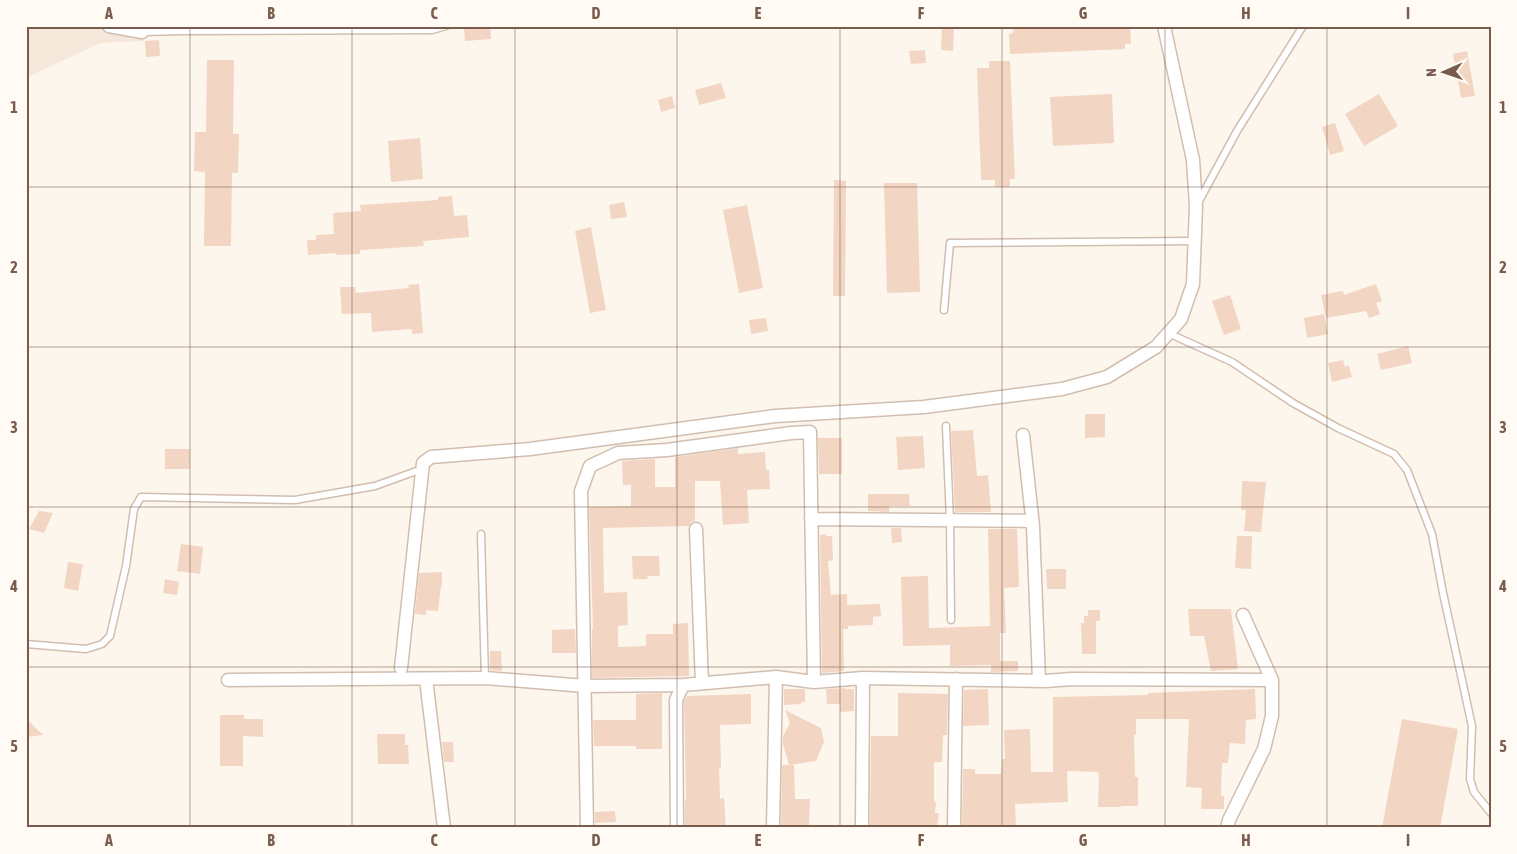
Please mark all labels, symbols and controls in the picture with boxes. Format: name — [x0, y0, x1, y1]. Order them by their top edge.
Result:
text: A — [104, 4, 113, 22]
text: B — [267, 4, 275, 22]
text: C — [430, 4, 438, 22]
text: D — [592, 4, 601, 22]
text: E — [755, 4, 762, 22]
text: F — [918, 4, 925, 22]
text: G — [1079, 4, 1088, 22]
text: H — [1241, 4, 1251, 22]
text: I — [1406, 4, 1410, 22]
north arrow — [1420, 48, 1470, 98]
text: N — [1423, 68, 1439, 77]
text: 1 — [10, 98, 18, 116]
text: 1 — [1499, 98, 1507, 116]
text: 2 — [10, 258, 18, 276]
text: 2 — [1499, 258, 1507, 276]
text: 3 — [10, 418, 18, 436]
text: 3 — [1499, 418, 1507, 436]
text: 4 — [9, 577, 18, 595]
text: 4 — [1498, 577, 1507, 595]
text: 5 — [10, 737, 18, 755]
text: 5 — [1499, 737, 1507, 755]
text: A — [104, 831, 113, 849]
text: B — [267, 831, 275, 849]
text: C — [430, 831, 438, 849]
text: D — [592, 831, 601, 849]
text: E — [755, 831, 762, 849]
text: F — [918, 831, 925, 849]
text: G — [1079, 831, 1088, 849]
text: H — [1241, 831, 1251, 849]
text: I — [1406, 831, 1410, 849]

